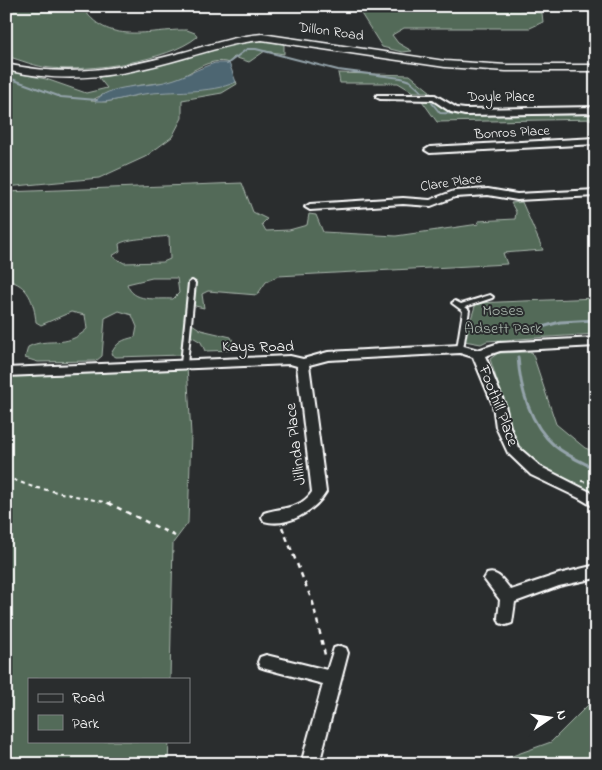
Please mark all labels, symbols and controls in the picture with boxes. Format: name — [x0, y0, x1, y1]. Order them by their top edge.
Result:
street label: Dillon Road — [296, 17, 365, 47]
street label: Doyle Place — [466, 87, 535, 109]
street label: Bonros Place — [473, 121, 551, 146]
street label: Clare Place — [419, 168, 484, 198]
park label: Moses Adsett Park — [464, 299, 543, 341]
street label: Kays Road — [222, 335, 294, 359]
street label: Foothill Place — [471, 361, 525, 451]
street label: Jillinda Place — [279, 401, 313, 486]
legend — [28, 678, 190, 742]
text: Road — [72, 687, 105, 709]
north arrow — [524, 692, 574, 742]
text: N — [550, 708, 572, 722]
text: Park — [72, 713, 100, 735]

